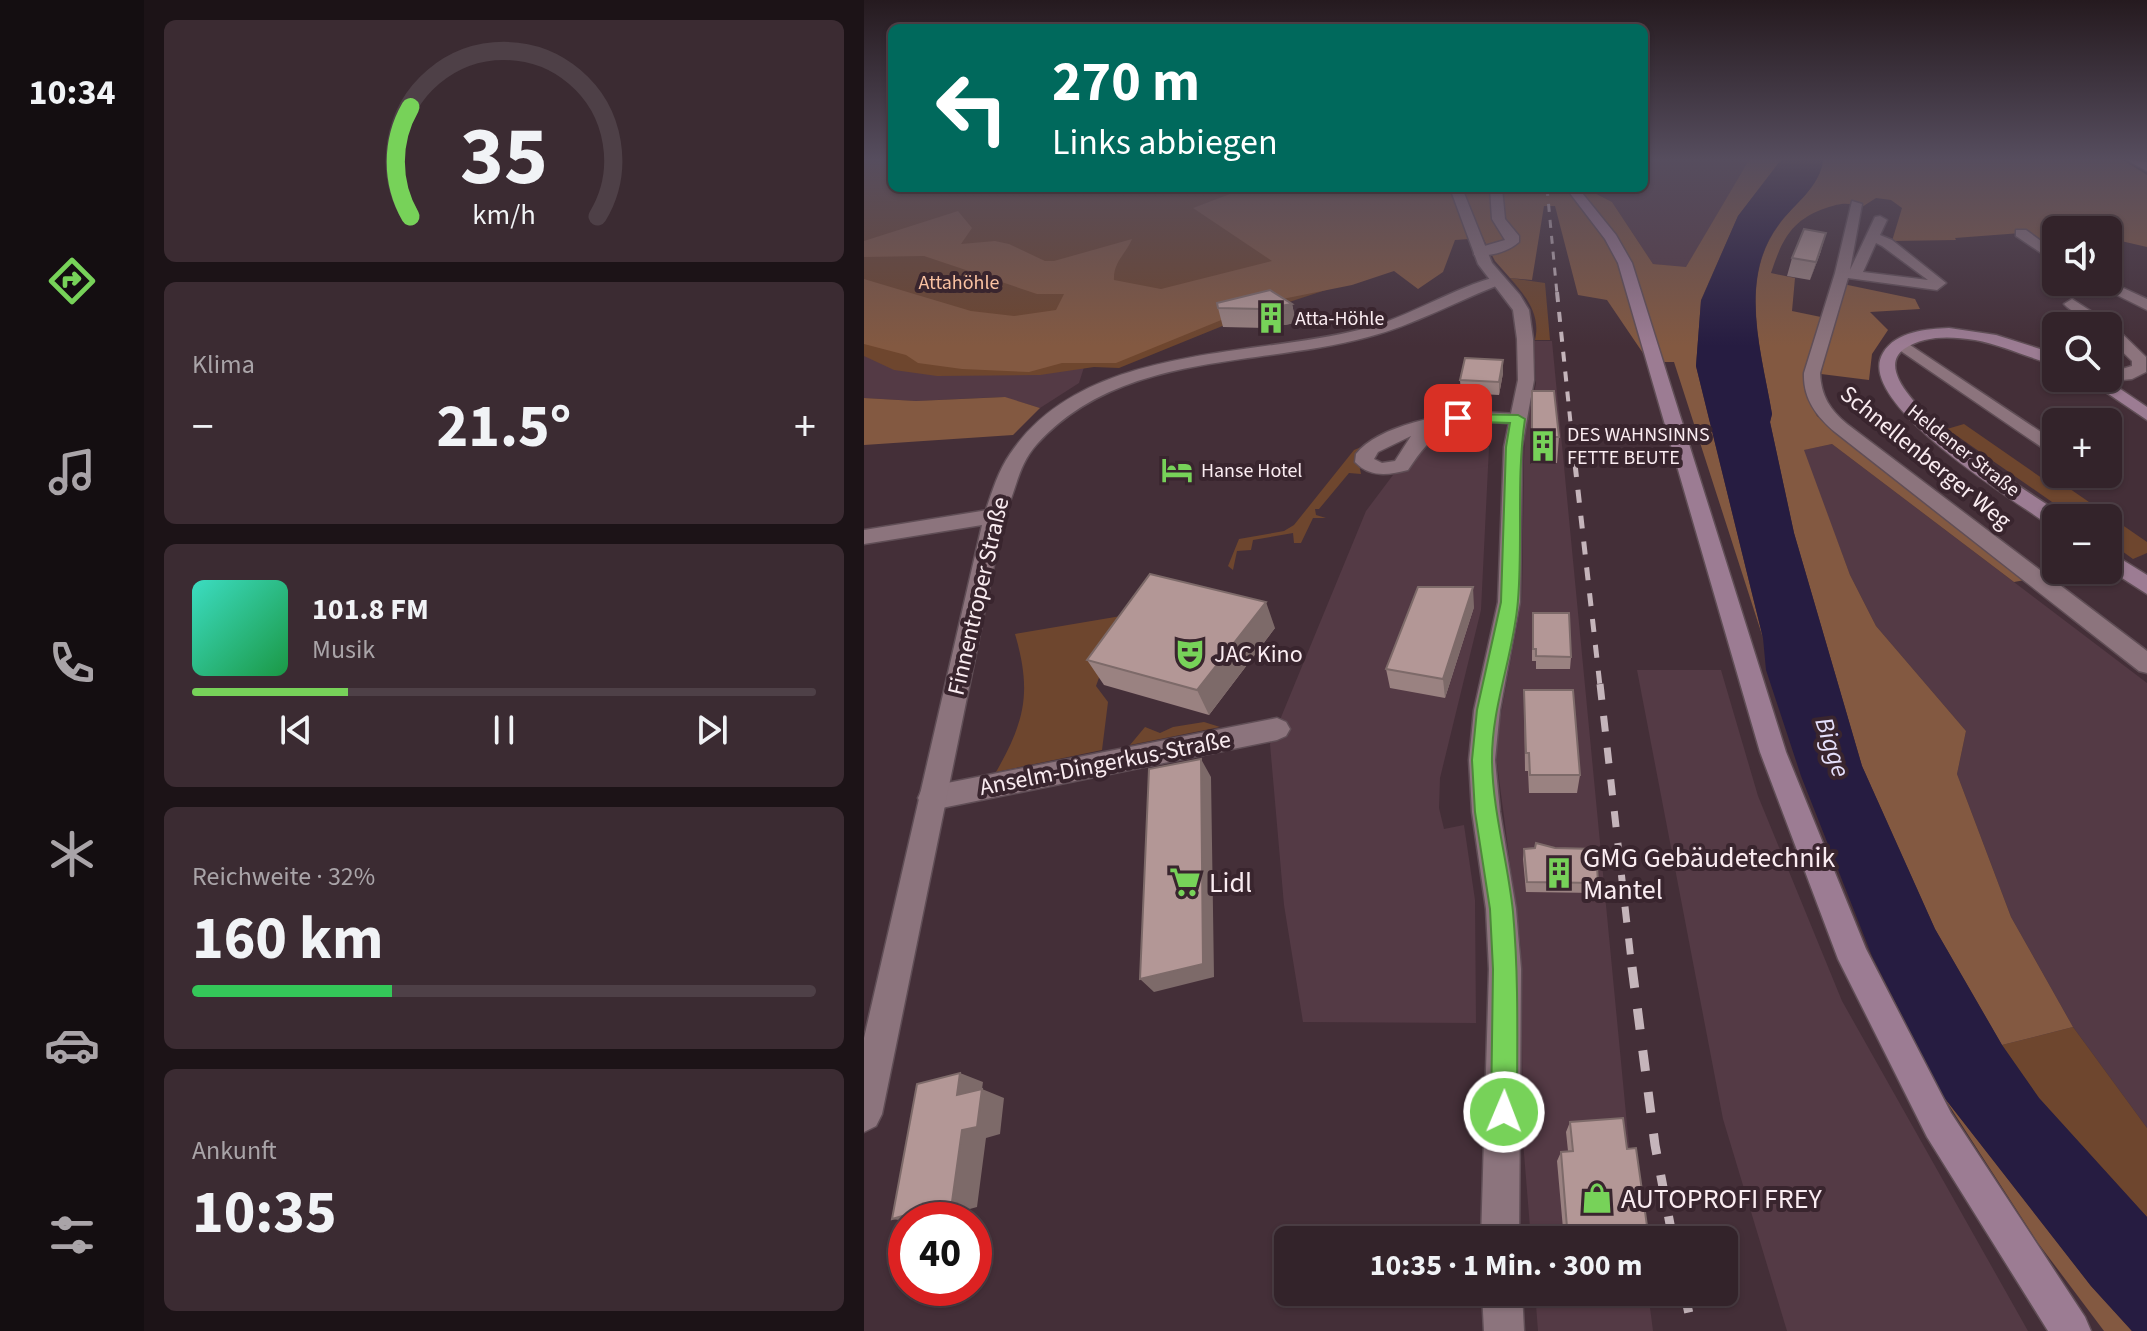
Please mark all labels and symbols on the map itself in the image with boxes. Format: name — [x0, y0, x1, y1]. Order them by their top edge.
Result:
park label: Attahöhle — [919, 269, 1000, 297]
building icon: Atta-Höhle — [1254, 301, 1288, 335]
place label: Atta-Höhle — [1295, 305, 1384, 333]
street label: Schnellenberger Weg — [1832, 377, 2019, 538]
pin — [1424, 384, 1492, 452]
street label: Heldener Straße — [1901, 398, 2026, 504]
place label: DES WAHNSINNS FETTE BEUTE — [1567, 421, 1710, 472]
building icon: DES WAHNSINNS FETTE BEUTE — [1526, 429, 1560, 463]
hotel icon: Hanse Hotel — [1160, 453, 1194, 487]
place label: Hanse Hotel — [1201, 457, 1302, 485]
street label: Finnentroper Straße — [939, 493, 1018, 699]
theatre icon: JAC Kino — [1173, 637, 1207, 671]
place label: JAC Kino — [1214, 637, 1303, 672]
water label: Bigge — [1806, 712, 1860, 782]
street label: Anselm-Dingerkus-Straße — [976, 722, 1234, 805]
place label: GMG Gebäudetechnik Mantel — [1583, 838, 1835, 910]
building icon: GMG Gebäudetechnik Mantel — [1542, 856, 1576, 890]
place label: Lidl — [1209, 863, 1252, 903]
supermarket icon: Lidl — [1168, 865, 1202, 899]
position arrow — [1462, 1070, 1546, 1154]
place label: AUTOPROFI FREY — [1621, 1179, 1822, 1219]
shop icon: AUTOPROFI FREY — [1580, 1181, 1614, 1215]
speed limit sign: 40 — [888, 1202, 992, 1306]

